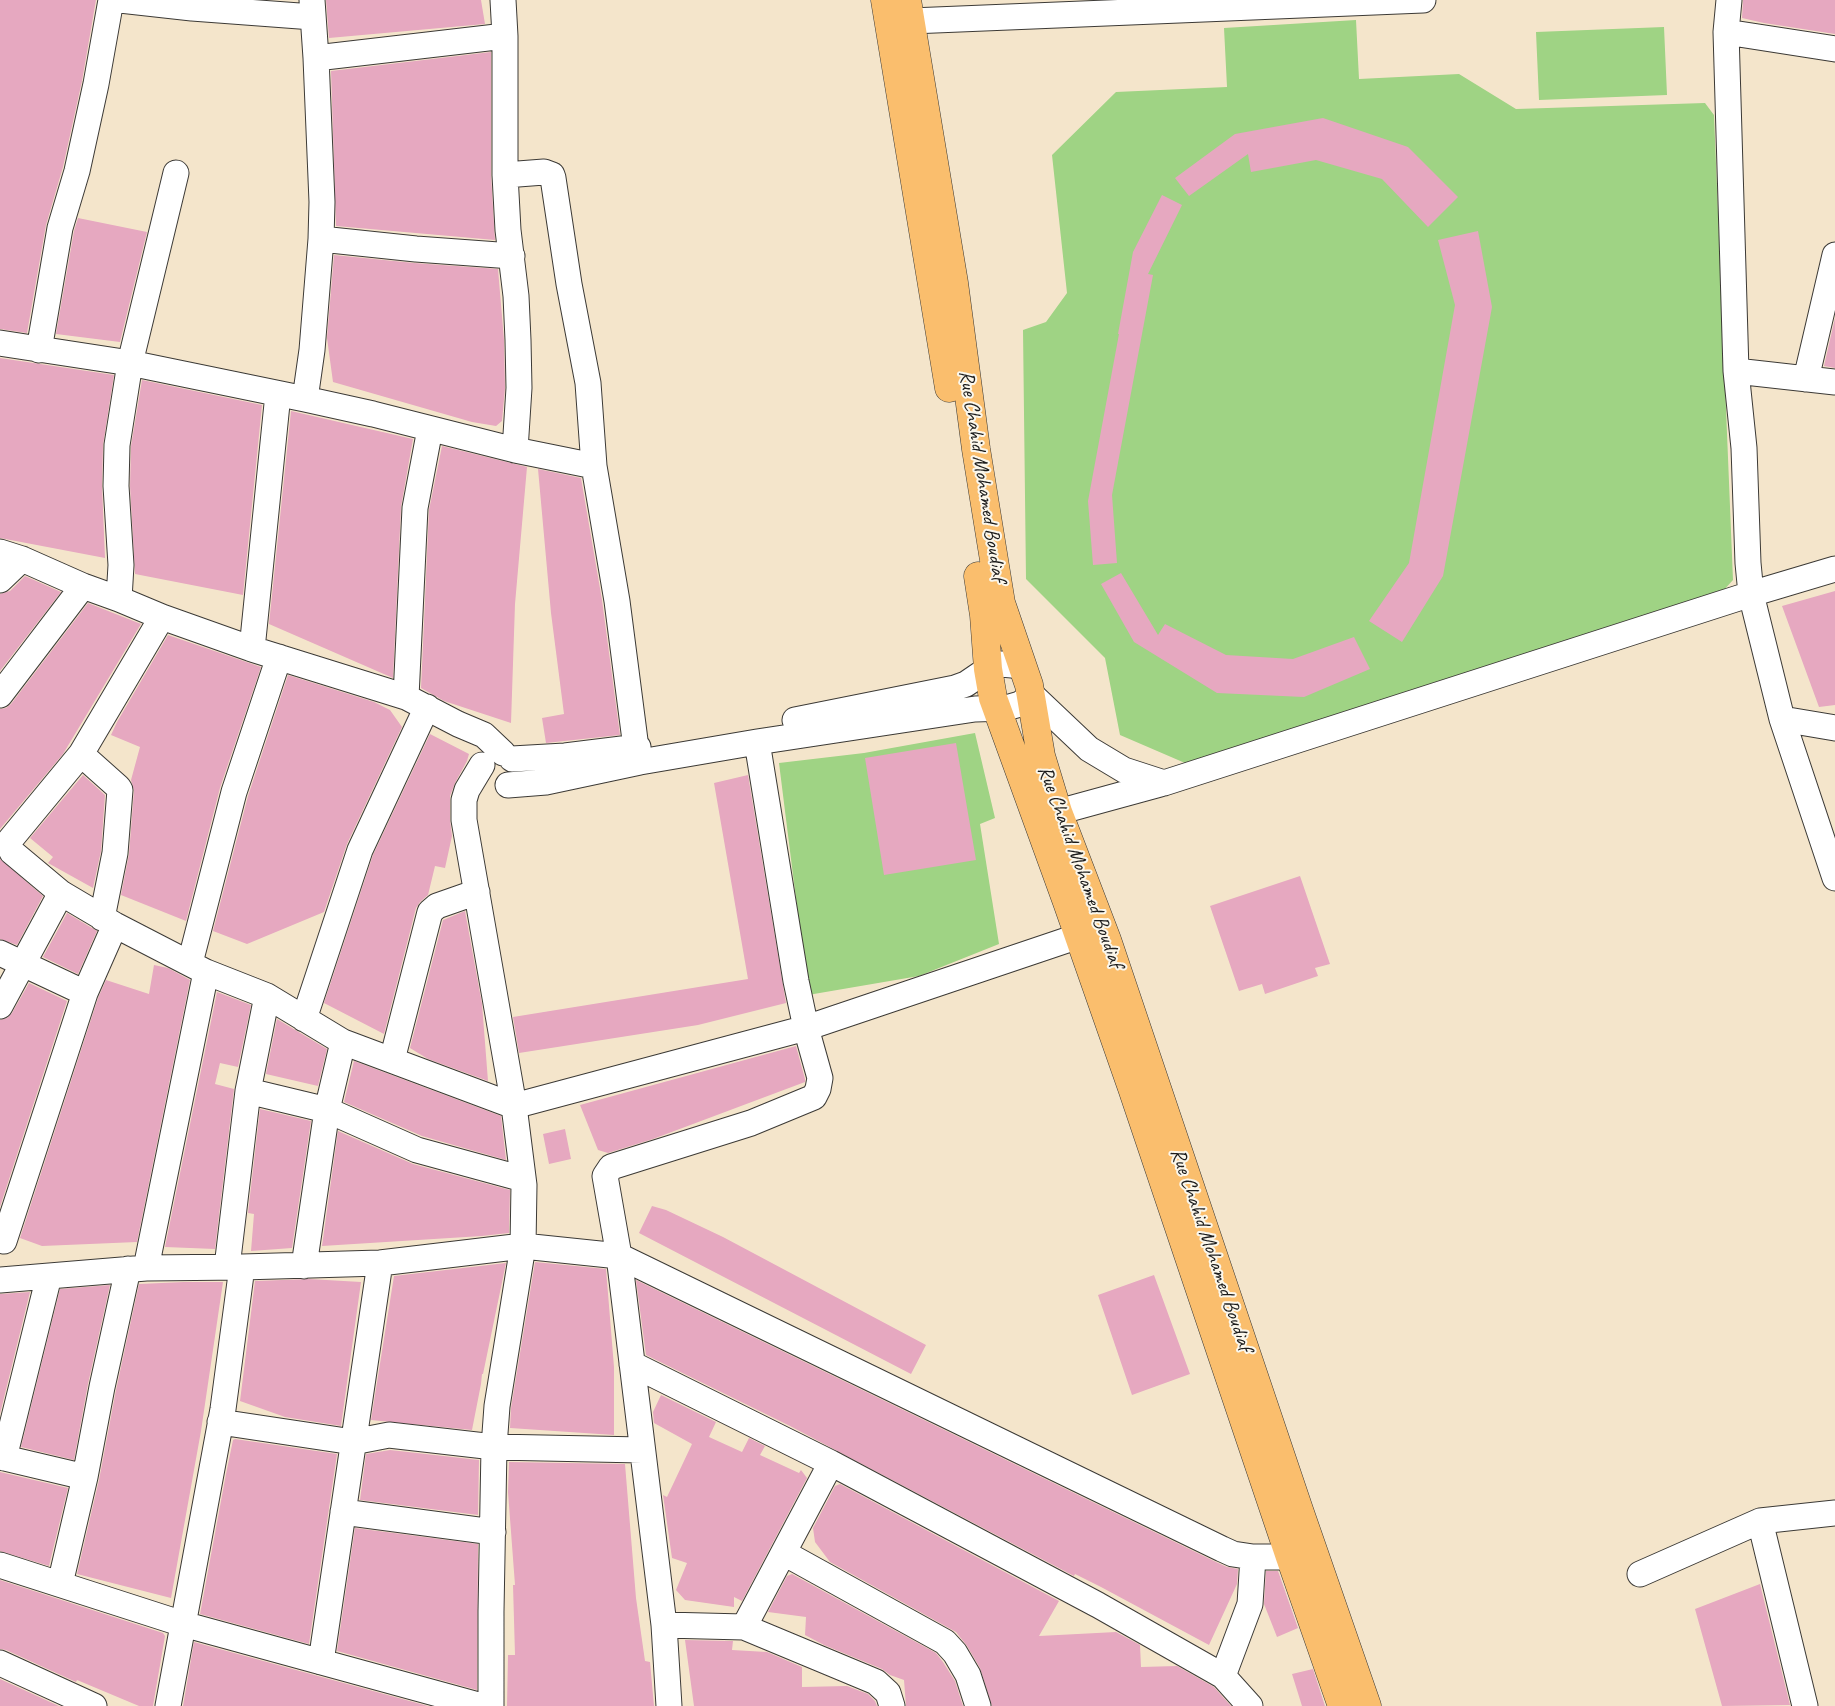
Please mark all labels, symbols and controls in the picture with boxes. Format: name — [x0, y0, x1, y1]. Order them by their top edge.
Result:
street label: Rue Chahid Mohamed Boudiaf — [953, 369, 1011, 583]
street label: Rue Chahid Mohamed Boudiaf — [1032, 763, 1128, 971]
street label: Rue Chahid Mohamed Boudiaf — [1164, 1145, 1258, 1355]

